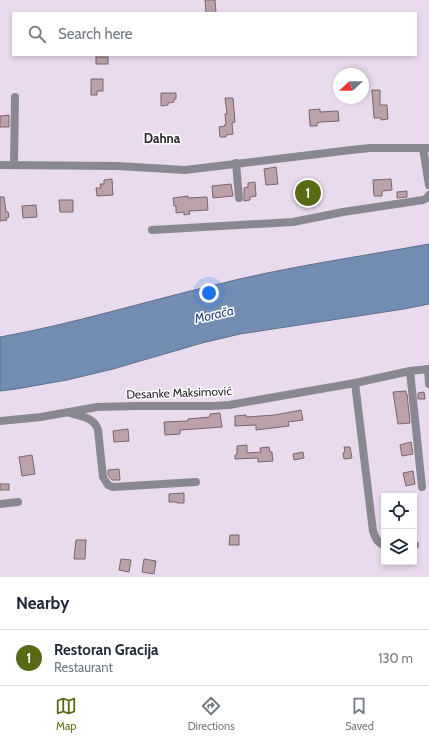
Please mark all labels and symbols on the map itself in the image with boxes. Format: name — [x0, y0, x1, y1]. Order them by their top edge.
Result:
north arrow — [333, 68, 369, 104]
district label: Dahna — [144, 130, 181, 146]
pin: 1 — [295, 178, 321, 208]
your location — [199, 283, 219, 303]
water label: Morača — [192, 302, 235, 326]
street label: Desanke Maksimović — [126, 383, 232, 402]

